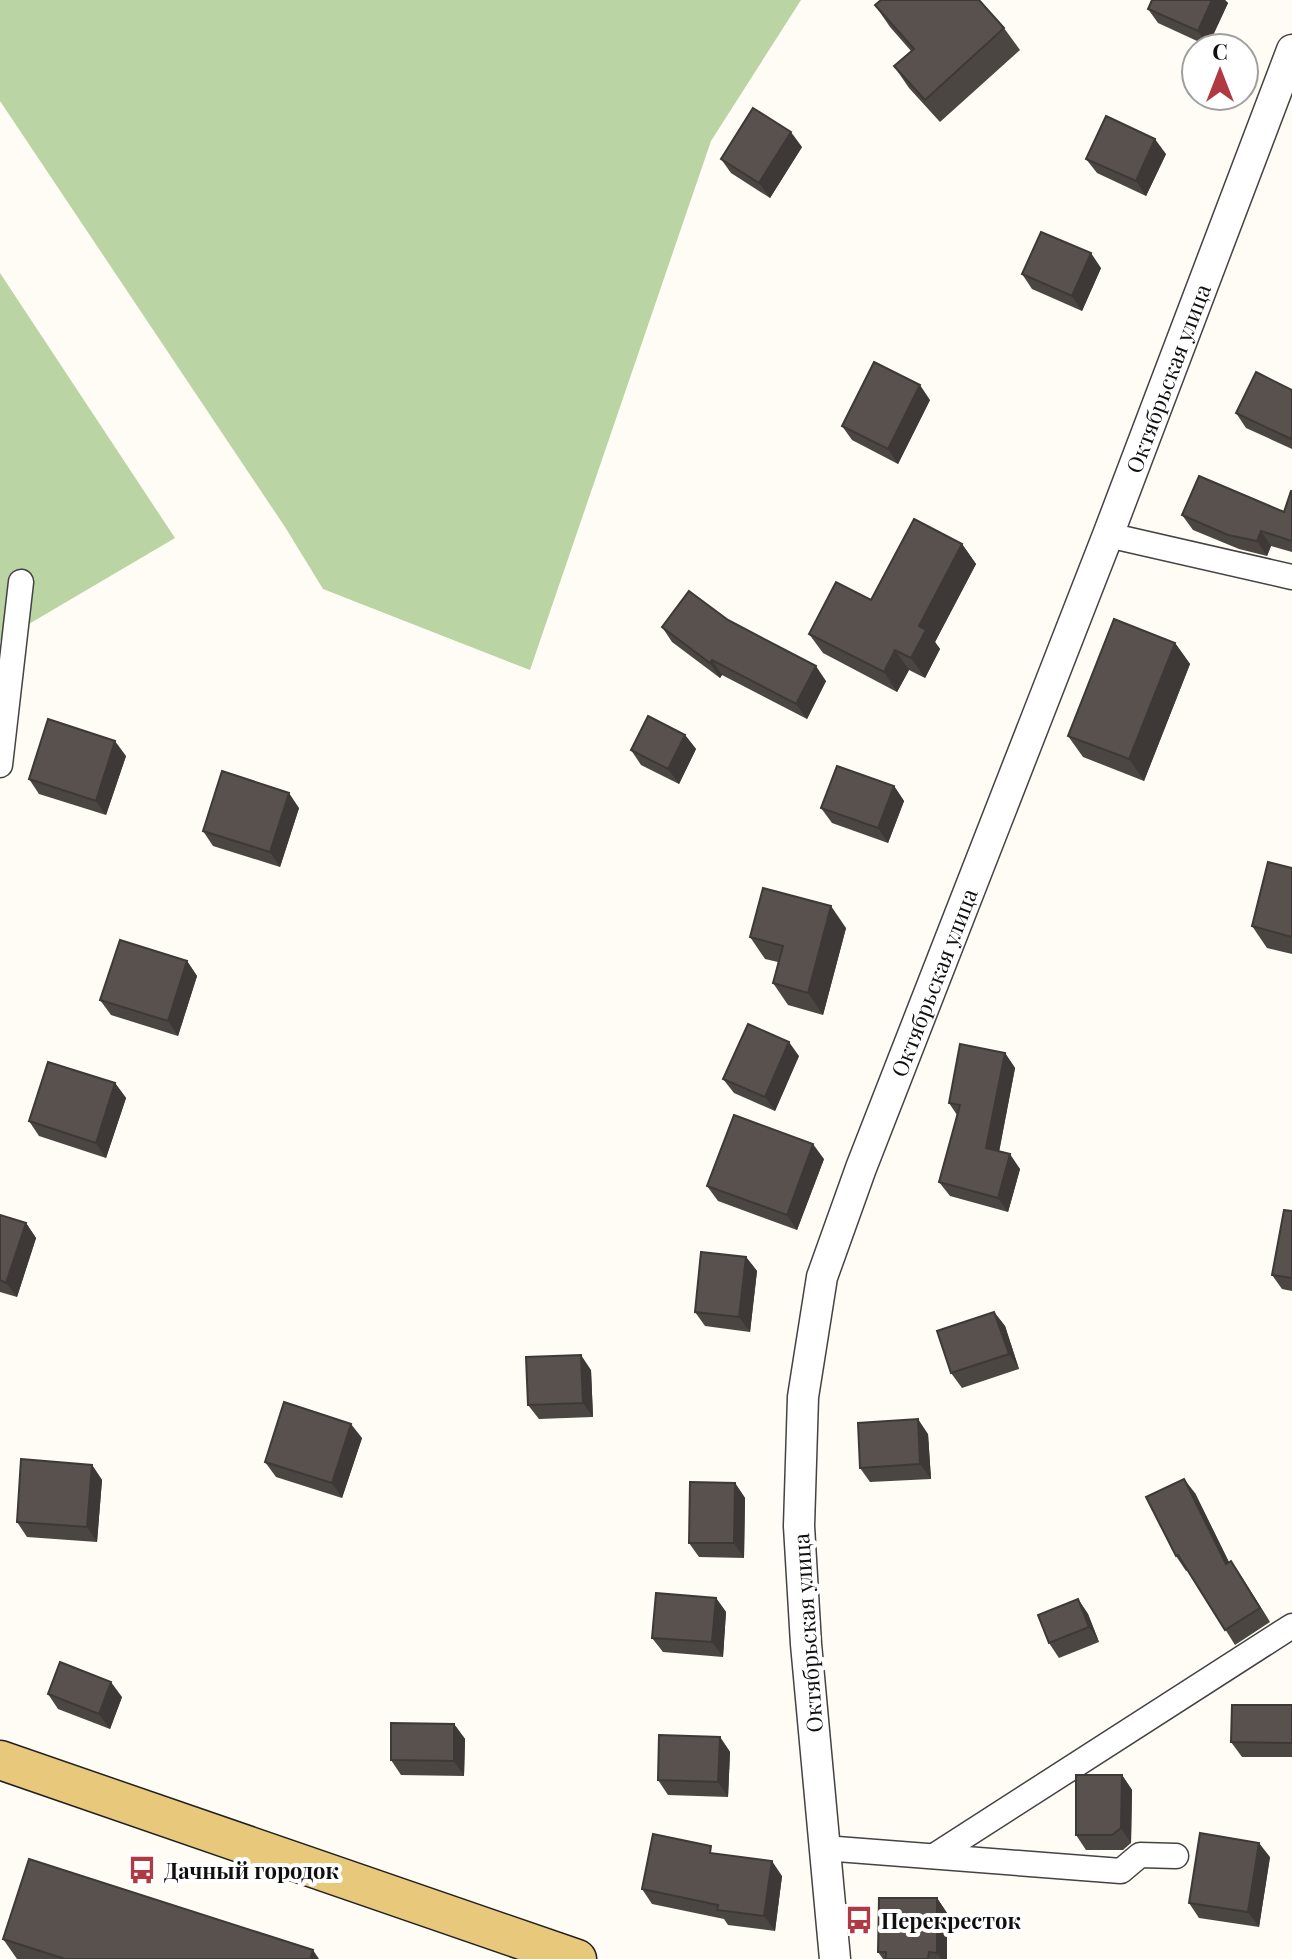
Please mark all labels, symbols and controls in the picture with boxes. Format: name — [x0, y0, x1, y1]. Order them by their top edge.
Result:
north arrow — [1180, 32, 1260, 112]
text: С — [1212, 36, 1228, 66]
street label: Октябрьская улица — [1118, 279, 1217, 477]
street label: Октябрьская улица — [883, 884, 984, 1081]
street label: Октябрьская улица — [785, 1532, 829, 1734]
bus stop icon: Дачный городок — [127, 1855, 157, 1885]
place label: Дачный городок — [164, 1855, 339, 1885]
bus stop icon: Перекресток — [844, 1905, 874, 1935]
place label: Перекресток — [881, 1905, 1022, 1935]

